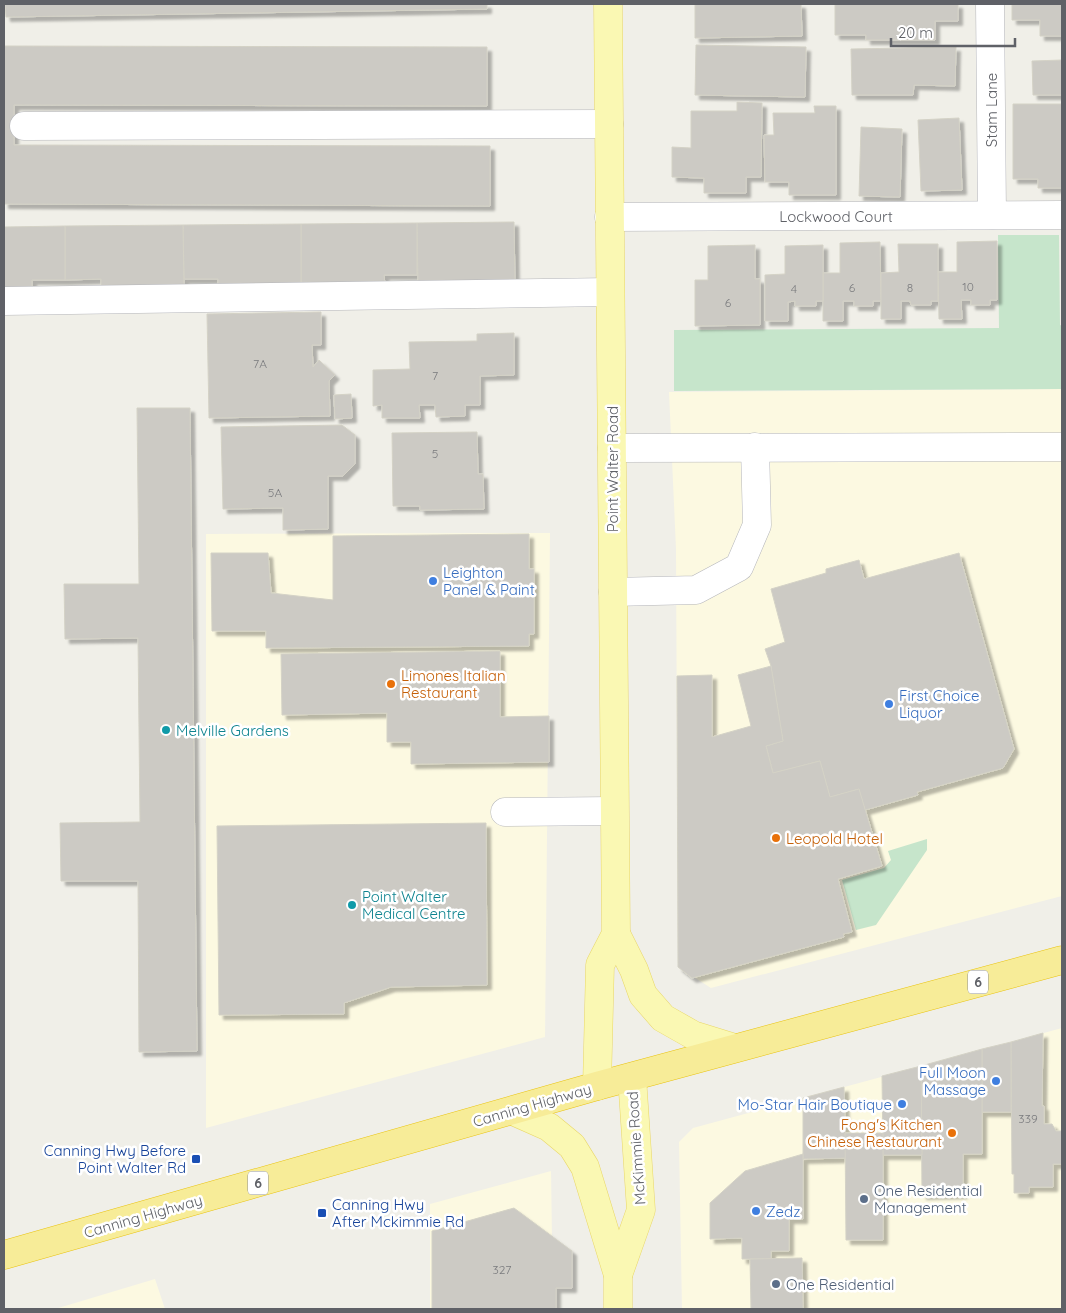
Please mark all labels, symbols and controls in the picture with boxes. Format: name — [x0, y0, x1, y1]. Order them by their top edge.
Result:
scale bar — [891, 15, 1015, 47]
text: 20 m — [898, 23, 933, 42]
street label: Stam Lane — [982, 73, 1001, 147]
street label: Lockwood Court — [779, 207, 893, 226]
house number: 10 — [962, 279, 974, 294]
house number: 6 — [849, 280, 856, 295]
house number: 8 — [907, 280, 913, 295]
house number: 4 — [791, 281, 797, 296]
house number: 6 — [725, 295, 732, 310]
house number: 7A — [253, 356, 267, 371]
house number: 7 — [432, 368, 438, 383]
street label: Point Walter Road — [603, 406, 622, 532]
house number: 5 — [432, 446, 438, 461]
house number: 5A — [268, 485, 282, 500]
place label: Leighton Panel & Paint — [443, 563, 535, 599]
marker: Leighton Panel & Paint — [427, 575, 439, 587]
place label: Limones Italian Restaurant — [401, 666, 506, 702]
marker: Limones Italian Restaurant — [385, 678, 397, 690]
place label: First Choice Liquor — [899, 686, 980, 722]
marker: First Choice Liquor — [883, 698, 895, 710]
place label: Melville Gardens — [176, 721, 289, 740]
marker: Melville Gardens — [160, 724, 172, 736]
place label: Leopold Hotel — [786, 829, 883, 848]
marker: Leopold Hotel — [770, 832, 782, 844]
place label: Point Walter Medical Centre — [362, 887, 466, 923]
marker: Point Walter Medical Centre — [346, 899, 358, 911]
road number: 6 — [968, 970, 988, 994]
place label: Full Moon Massage — [919, 1063, 986, 1099]
marker: Full Moon Massage — [990, 1075, 1002, 1087]
street label: Canning Highway — [471, 1079, 593, 1131]
street label: McKimmie Road — [623, 1091, 649, 1205]
place label: Mo-Star Hair Boutique — [737, 1095, 892, 1114]
marker: Mo-Star Hair Boutique — [896, 1098, 908, 1110]
house number: 339 — [1018, 1111, 1038, 1126]
place label: Fong's Kitchen Chinese Restaurant — [807, 1115, 942, 1151]
marker: Fong's Kitchen Chinese Restaurant — [946, 1127, 958, 1139]
place label: Canning Hwy Before Point Walter Rd — [44, 1141, 186, 1177]
marker: Canning Hwy Before Point Walter Rd — [190, 1153, 202, 1165]
road number: 6 — [248, 1172, 268, 1194]
place label: One Residential Management — [874, 1181, 983, 1217]
street label: Canning Highway — [82, 1190, 204, 1242]
marker: One Residential Management — [858, 1193, 870, 1205]
place label: Canning Hwy After Mckimmie Rd — [332, 1195, 464, 1231]
place label: Zedz — [766, 1202, 800, 1221]
marker: Zedz — [750, 1205, 762, 1217]
marker: Canning Hwy After Mckimmie Rd — [316, 1207, 328, 1219]
house number: 327 — [493, 1262, 511, 1277]
place label: One Residential — [786, 1275, 895, 1294]
marker: One Residential — [770, 1278, 782, 1290]

